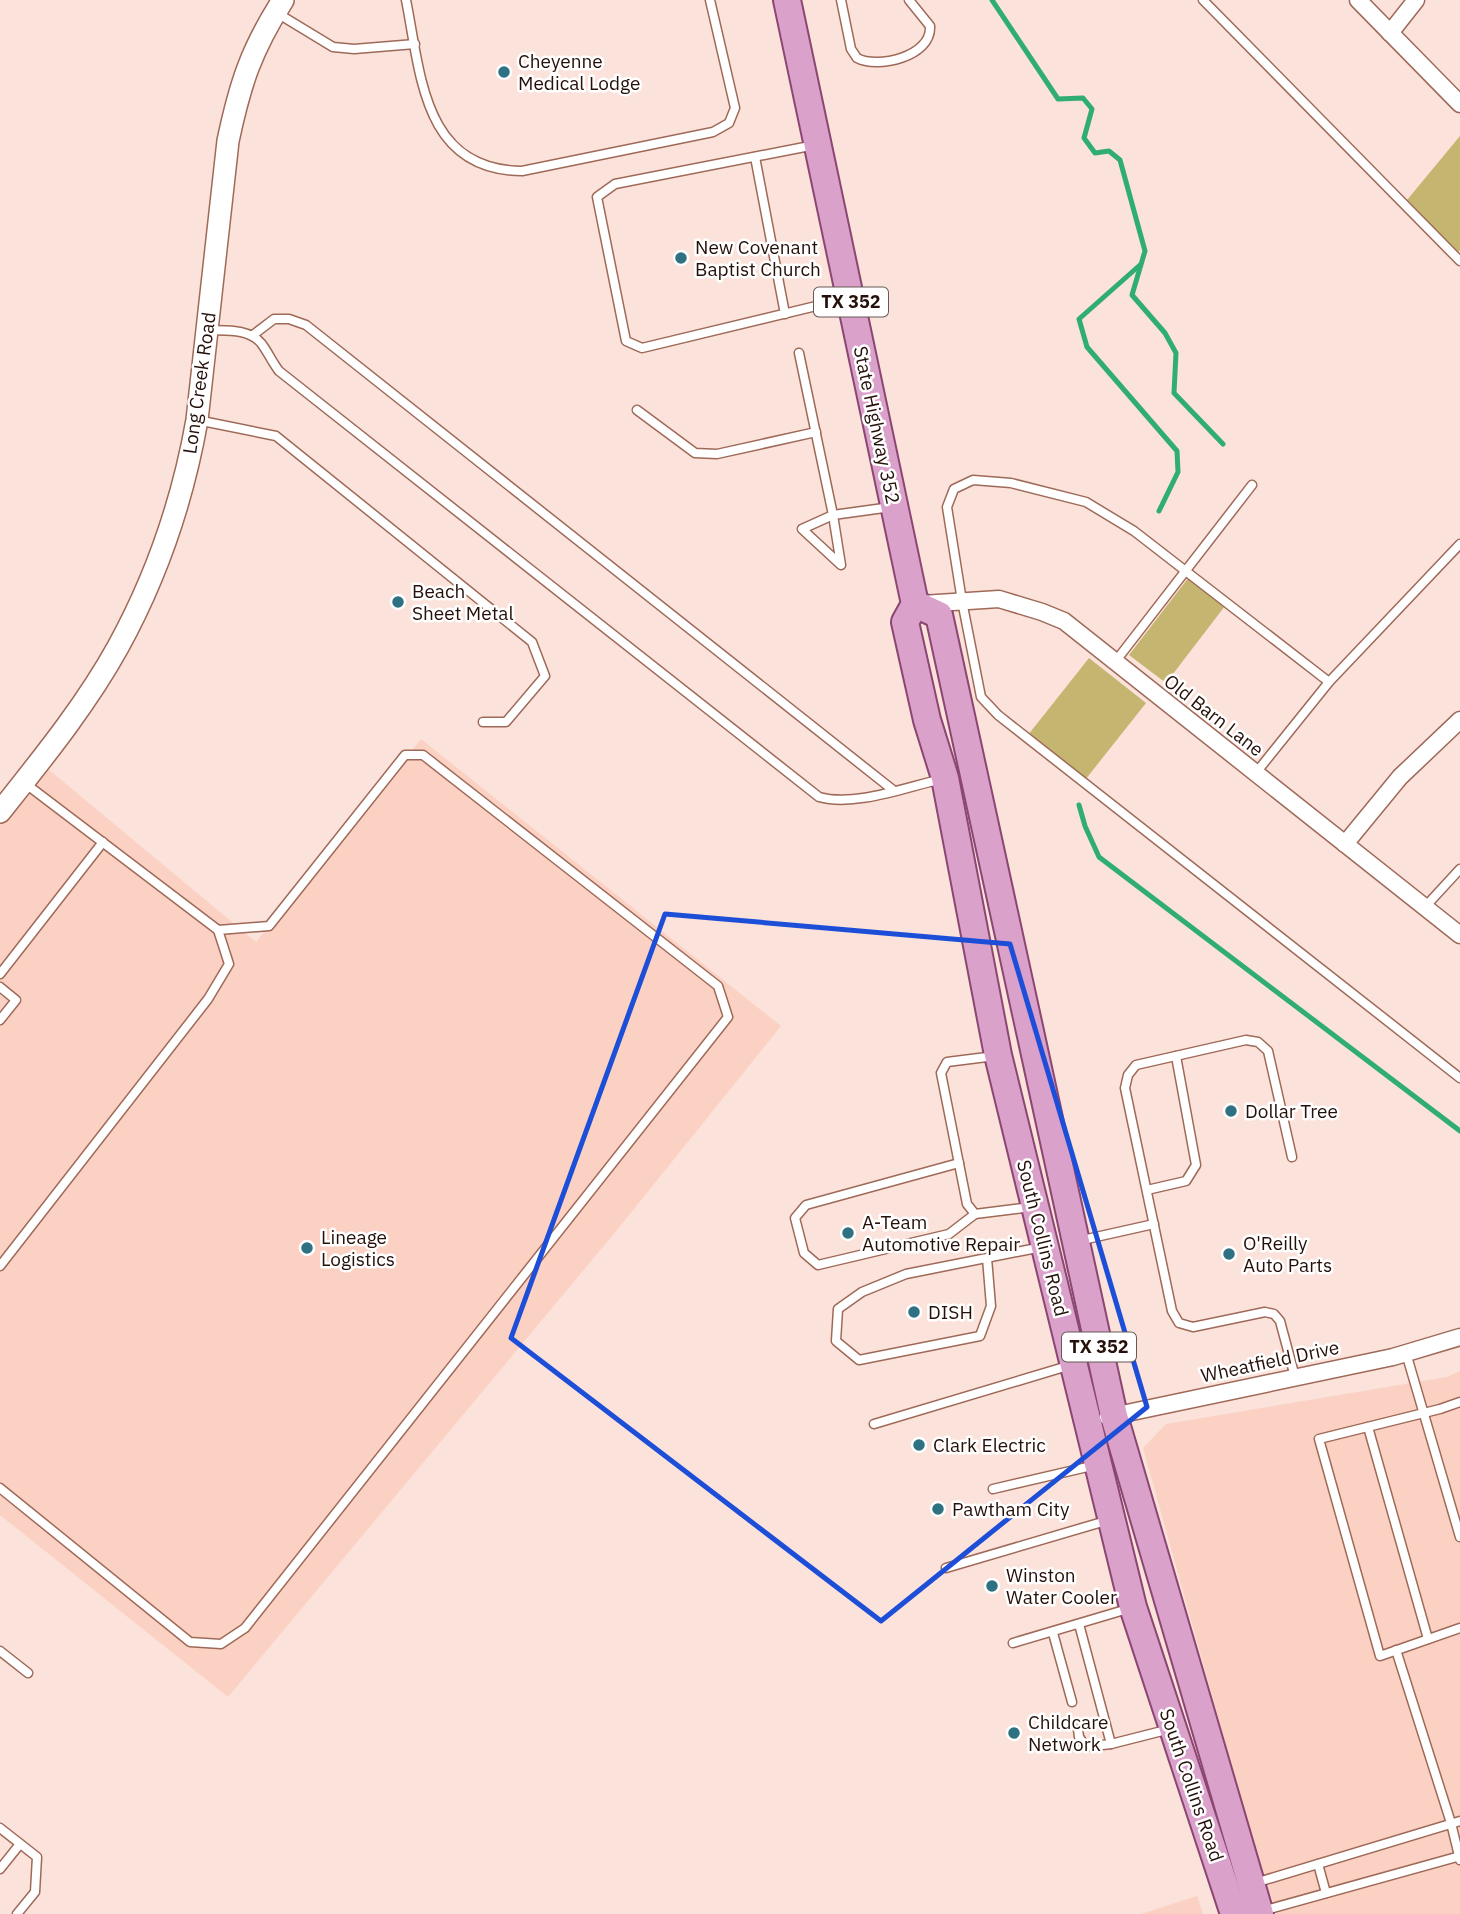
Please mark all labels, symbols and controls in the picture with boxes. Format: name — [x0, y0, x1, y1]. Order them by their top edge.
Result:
place label: Cheyenne Medical Lodge — [518, 49, 640, 95]
marker: Cheyenne Medical Lodge — [496, 64, 512, 80]
place label: New Covenant Baptist Church — [695, 235, 821, 281]
marker: New Covenant Baptist Church — [673, 250, 689, 266]
road number: TX 352 — [814, 288, 888, 316]
street label: Long Creek Road — [177, 311, 221, 455]
street label: State Highway 352 — [849, 344, 905, 506]
place label: Beach Sheet Metal — [412, 579, 514, 625]
marker: Beach Sheet Metal — [390, 594, 406, 610]
street label: Old Barn Lane — [1159, 669, 1269, 761]
place label: Dollar Tree — [1245, 1099, 1338, 1123]
marker: Dollar Tree — [1223, 1103, 1239, 1119]
street label: South Collins Road — [1012, 1157, 1074, 1319]
place label: A-Team Automotive Repair — [862, 1210, 1020, 1256]
place label: Lineage Logistics — [321, 1225, 395, 1271]
marker: A-Team Automotive Repair — [840, 1225, 856, 1241]
place label: O'Reilly Auto Parts — [1243, 1231, 1332, 1277]
marker: Lineage Logistics — [299, 1240, 315, 1256]
marker: O'Reilly Auto Parts — [1221, 1246, 1237, 1262]
place label: DISH — [928, 1300, 973, 1324]
marker: DISH — [906, 1304, 922, 1320]
road number: TX 352 — [1062, 1332, 1136, 1362]
street label: Wheatfield Drive — [1199, 1335, 1341, 1387]
place label: Clark Electric — [933, 1433, 1046, 1457]
marker: Clark Electric — [911, 1437, 927, 1453]
place label: Pawtham City — [952, 1497, 1070, 1521]
marker: Pawtham City — [930, 1501, 946, 1517]
place label: Winston Water Cooler — [1006, 1563, 1117, 1609]
marker: Winston Water Cooler — [984, 1578, 1000, 1594]
street label: South Collins Road — [1155, 1705, 1229, 1865]
place label: Childcare Network — [1028, 1710, 1109, 1756]
marker: Childcare Network — [1006, 1725, 1022, 1741]

